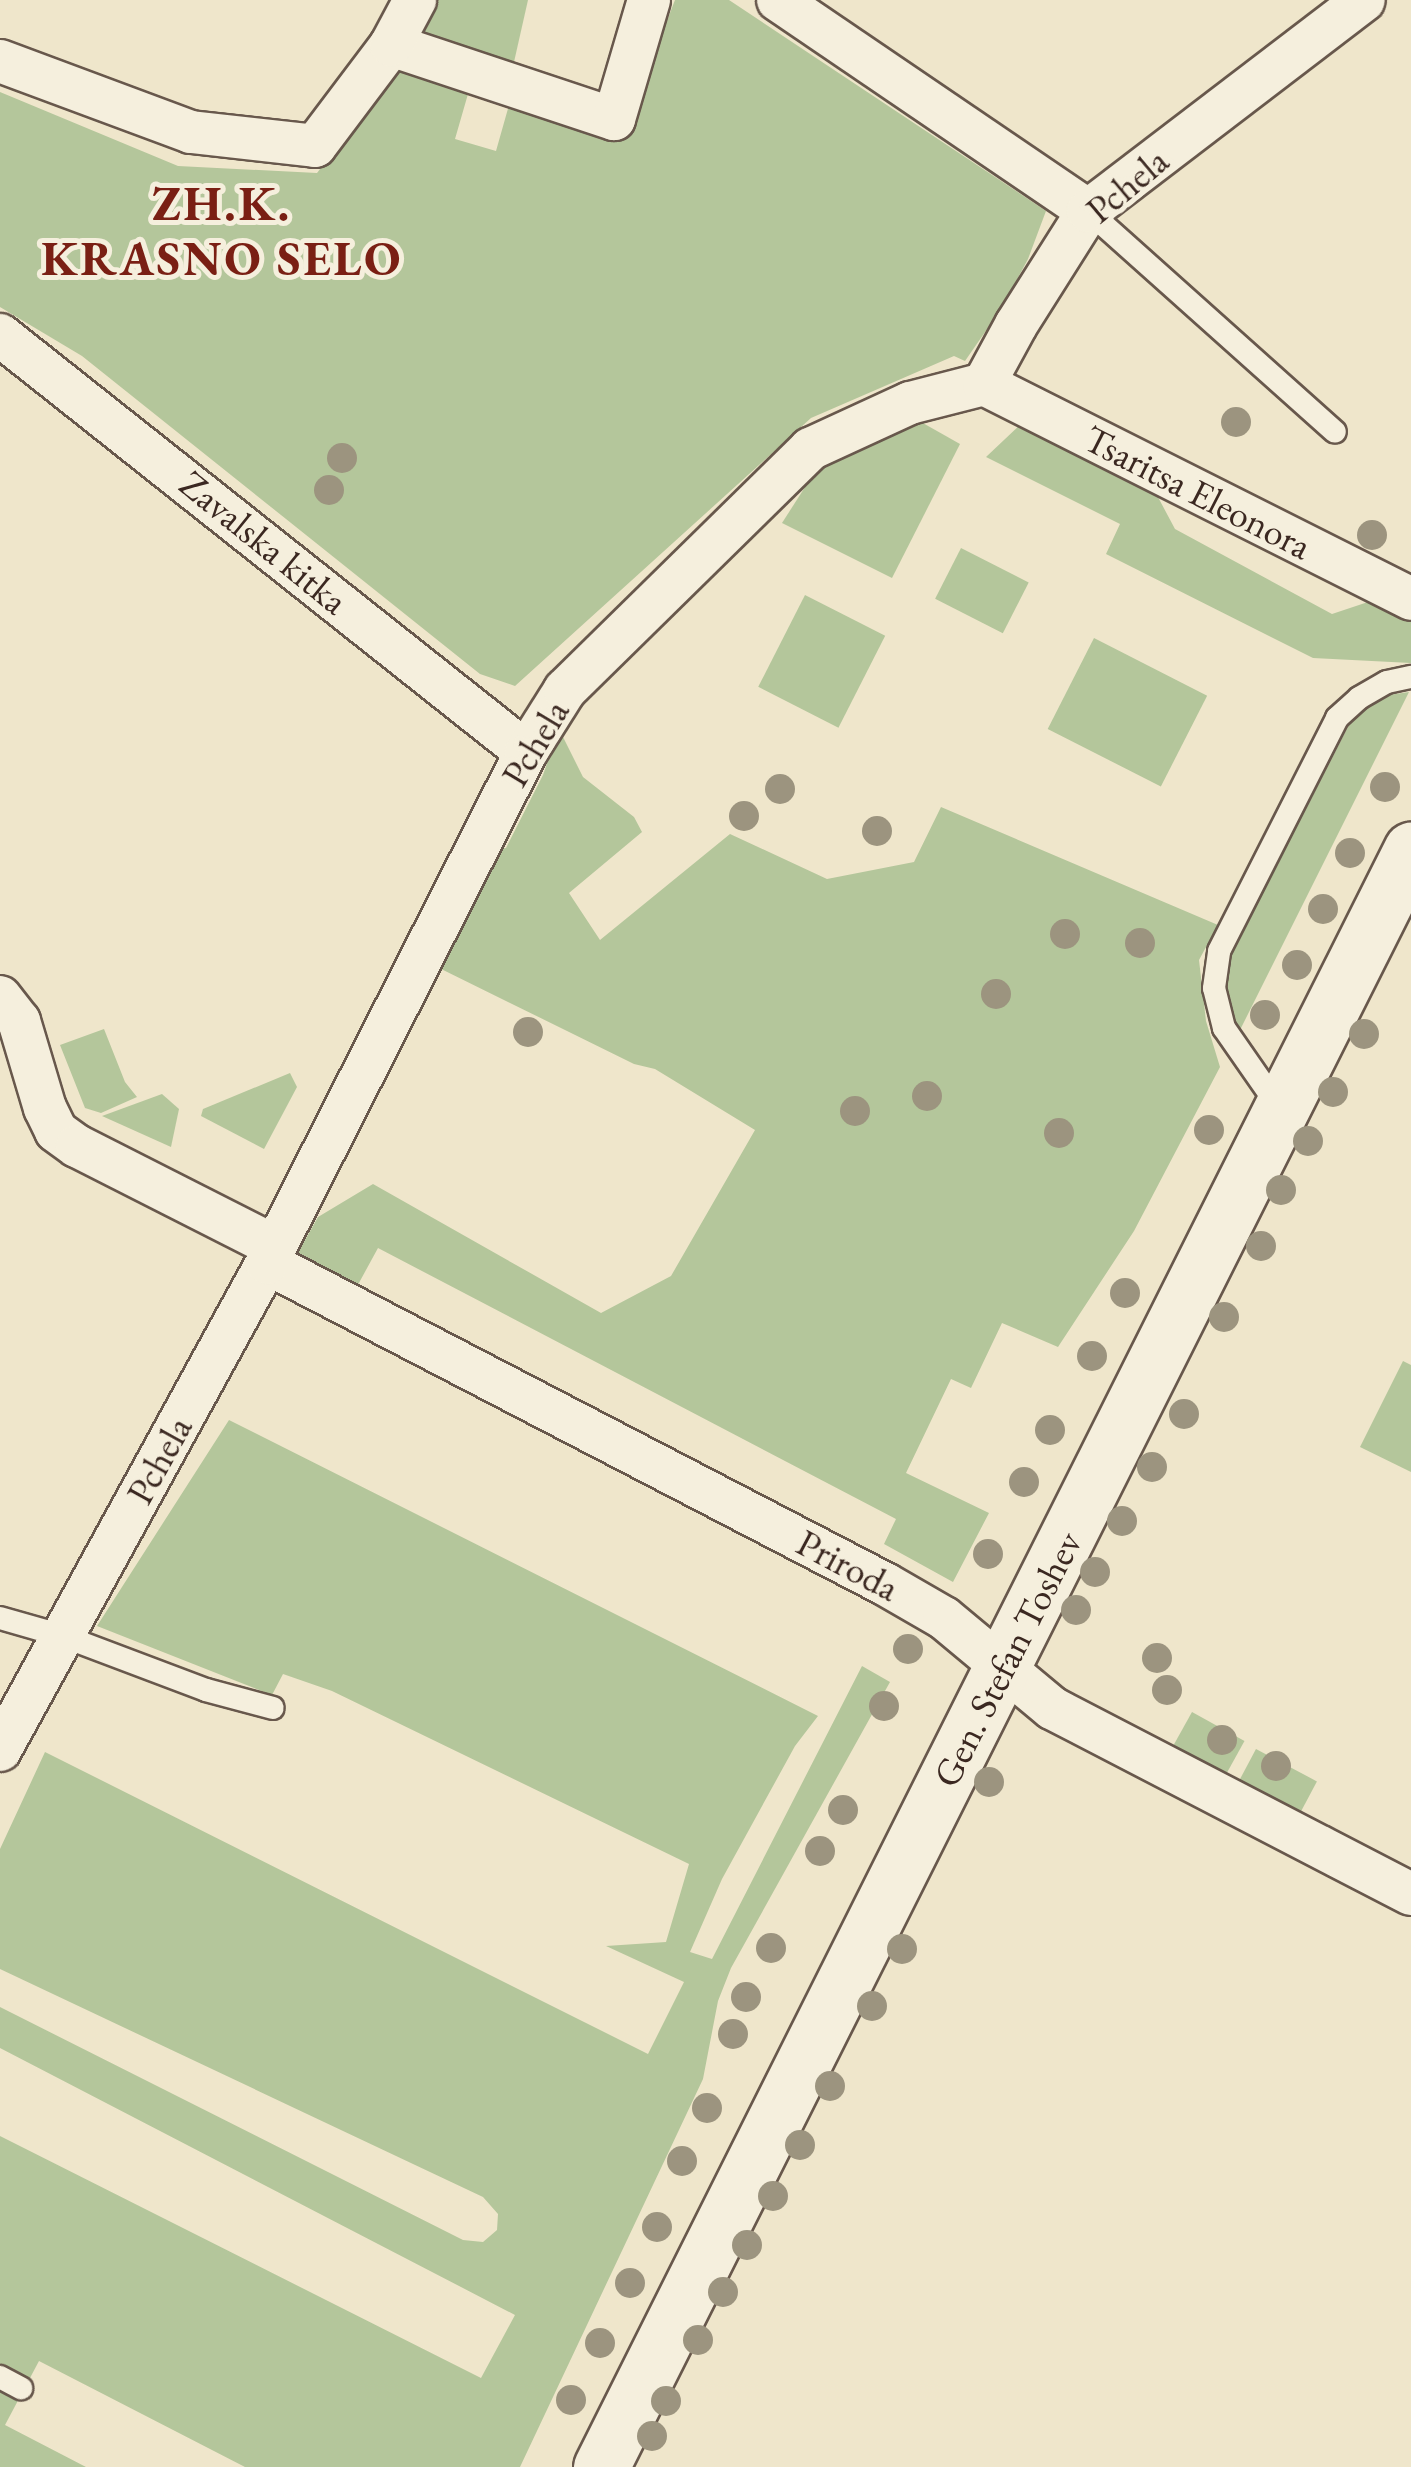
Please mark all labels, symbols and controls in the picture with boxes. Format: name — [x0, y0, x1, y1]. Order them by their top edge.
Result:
street label: Pchela — [1077, 138, 1177, 232]
district label: ZH.K. KRASNO SELO — [41, 174, 403, 287]
street label: Tsaritsa Eleonora — [1077, 415, 1319, 569]
street label: Zavalska kitka — [171, 461, 357, 623]
street label: Pchela — [491, 691, 579, 795]
street label: Pchela — [116, 1408, 202, 1512]
street label: Priroda — [789, 1519, 907, 1611]
street label: Gen. Stefan Toshev — [923, 1524, 1091, 1794]

